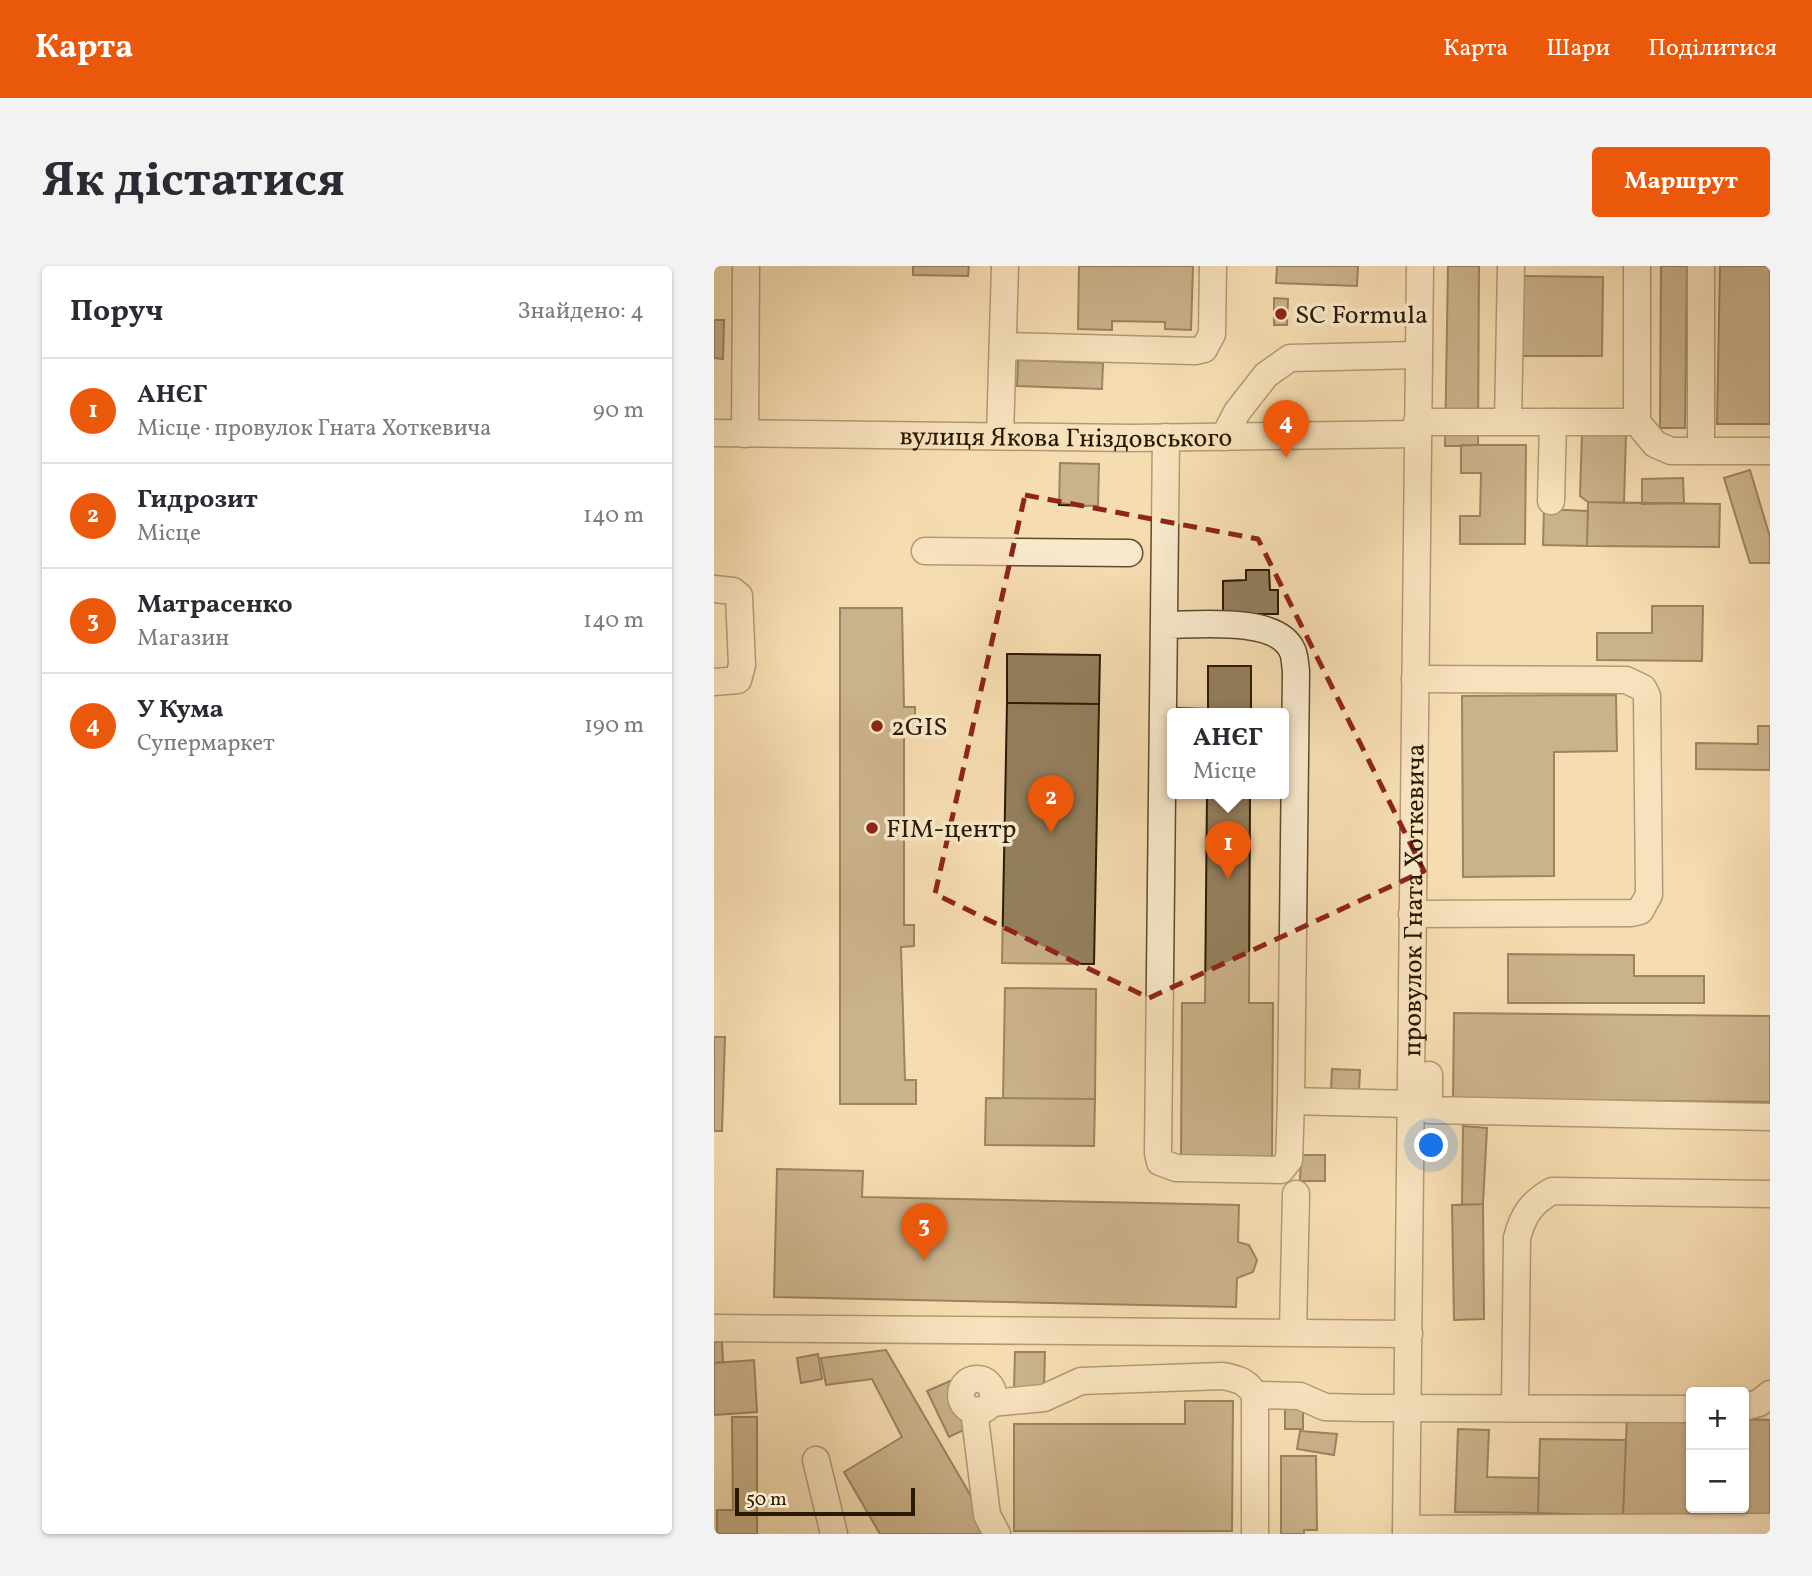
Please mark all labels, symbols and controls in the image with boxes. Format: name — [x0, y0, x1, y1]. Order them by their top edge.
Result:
text: Карта — [35, 26, 133, 72]
text: Карта — [1443, 32, 1508, 66]
text: Шари — [1546, 32, 1610, 66]
text: Поділитися — [1648, 32, 1777, 66]
button: Маршрут — [1592, 147, 1770, 217]
text: Як дістатися — [42, 148, 345, 217]
text: Поруч — [70, 291, 163, 333]
text: Знайдено: 4 — [517, 296, 644, 328]
place label: SC Formula — [1295, 298, 1428, 334]
marker: SC Formula — [1273, 306, 1289, 322]
text: АНЄГ — [137, 377, 208, 413]
text: 1 — [88, 395, 98, 427]
text: 90 m — [593, 395, 644, 427]
pin: 4 — [1263, 400, 1309, 458]
text: Місце · провулок Гната Хоткевича — [137, 413, 492, 445]
street label: вулиця Якова Гніздовського — [899, 419, 1233, 458]
text: Гидрозит — [137, 482, 258, 518]
text: 2 — [87, 500, 99, 532]
text: 140 m — [583, 500, 644, 532]
text: Місце — [137, 518, 201, 550]
text: Матрасенко — [137, 587, 293, 623]
text: 3 — [87, 605, 99, 637]
text: 140 m — [583, 605, 644, 637]
text: Магазин — [137, 623, 229, 655]
text: У Кума — [137, 692, 224, 728]
popup — [1167, 708, 1289, 799]
text: 4 — [86, 710, 100, 742]
text: 190 m — [584, 710, 644, 742]
place label: 2GIS — [891, 710, 948, 746]
marker: 2GIS — [869, 718, 885, 734]
text: АНЄГ — [1193, 720, 1263, 756]
text: Супермаркет — [137, 728, 275, 760]
street label: провулок Гната Хоткевича — [1395, 743, 1435, 1057]
text: Місце — [1193, 756, 1256, 788]
pin: 2 — [1028, 775, 1074, 833]
place label: FIM-центр — [886, 812, 1016, 848]
marker: FIM-центр — [864, 820, 880, 836]
pin: 1 — [1205, 821, 1251, 879]
your location — [1414, 1128, 1448, 1162]
pin: 3 — [901, 1203, 947, 1261]
map controls — [1686, 1387, 1749, 1513]
button: + — [1686, 1387, 1749, 1450]
button: − — [1686, 1450, 1749, 1513]
scale bar — [735, 1485, 915, 1517]
text: 50 m — [746, 1487, 787, 1513]

